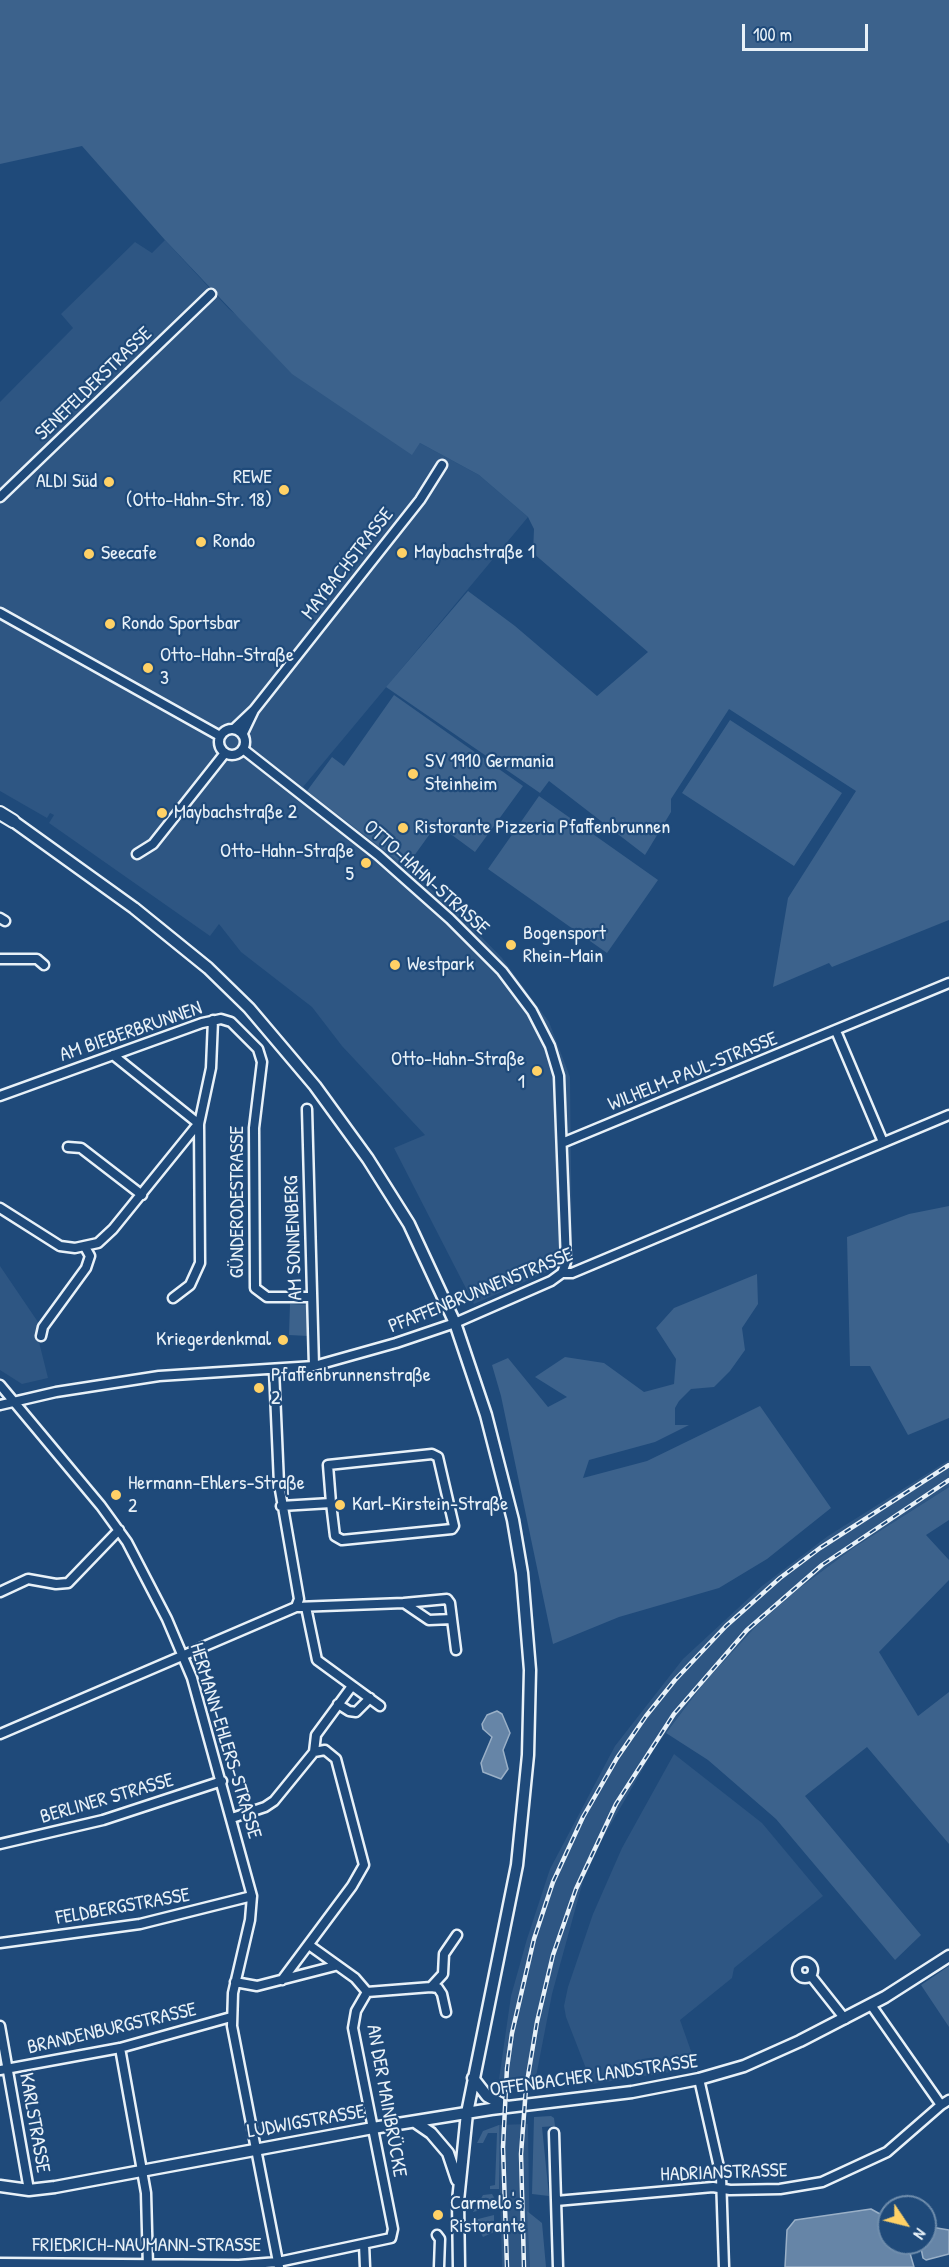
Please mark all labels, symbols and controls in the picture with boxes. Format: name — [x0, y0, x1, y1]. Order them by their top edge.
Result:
scale bar — [745, 12, 871, 50]
text: 100 m — [753, 22, 792, 47]
street label: SENEFELDERSTRASSE — [31, 322, 157, 446]
place label: REWE (Otto-Hahn-Str. 18) — [126, 466, 272, 513]
place label: ALDI Süd — [36, 470, 97, 494]
marker: ALDI Süd — [102, 475, 116, 489]
marker: REWE (Otto-Hahn-Str. 18) — [277, 483, 291, 497]
street label: MAYBACHSTRASSE — [297, 503, 399, 625]
place label: Rondo — [213, 530, 255, 554]
marker: Rondo — [194, 535, 208, 549]
place label: Maybachstraße 1 — [414, 541, 535, 565]
place label: Seecafe — [101, 542, 157, 566]
marker: Maybachstraße 1 — [395, 546, 409, 560]
marker: Seecafe — [82, 547, 96, 561]
place label: Rondo Sportsbar — [122, 612, 240, 636]
marker: Rondo Sportsbar — [103, 617, 117, 631]
place label: Otto-Hahn-Straße 3 — [160, 644, 294, 691]
marker: Otto-Hahn-Straße 3 — [141, 661, 155, 675]
place label: SV 1910 Germania Steinheim — [425, 750, 553, 797]
marker: SV 1910 Germania Steinheim — [406, 767, 420, 781]
place label: Maybachstraße 2 — [174, 801, 297, 825]
marker: Maybachstraße 2 — [155, 806, 169, 820]
street label: OTTO-HAHN-STRASSE — [358, 815, 494, 941]
place label: Ristorante Pizzeria Pfaffenbrunnen — [415, 816, 670, 840]
marker: Ristorante Pizzeria Pfaffenbrunnen — [396, 821, 410, 835]
place label: Otto-Hahn-Straße 5 — [220, 840, 354, 887]
marker: Otto-Hahn-Straße 5 — [359, 856, 373, 870]
place label: Bogensport Rhein-Main — [523, 922, 606, 969]
marker: Bogensport Rhein-Main — [504, 938, 518, 952]
place label: Westpark — [407, 953, 474, 977]
marker: Westpark — [388, 958, 402, 972]
street label: AM BIEBERBRUNNEN — [57, 996, 205, 1068]
street label: WILHELM-PAUL-STRASSE — [605, 1027, 781, 1117]
place label: Otto-Hahn-Straße 1 — [391, 1048, 525, 1095]
marker: Otto-Hahn-Straße 1 — [530, 1064, 544, 1078]
street label: GÜNDERODESTRASSE — [226, 1126, 250, 1278]
street label: AM SONNENBERG — [280, 1175, 308, 1301]
street label: PFAFFENBRUNNENSTRASSE — [385, 1243, 577, 1339]
place label: Kriegerdenkmal — [156, 1328, 271, 1352]
marker: Kriegerdenkmal — [276, 1333, 290, 1347]
place label: Pfaffenbrunnenstraße 2 — [271, 1364, 431, 1411]
marker: Pfaffenbrunnenstraße 2 — [252, 1381, 266, 1395]
place label: Hermann-Ehlers-Straße 2 — [128, 1472, 305, 1519]
marker: Hermann-Ehlers-Straße 2 — [109, 1488, 123, 1502]
place label: Karl-Kirstein-Straße — [352, 1493, 508, 1517]
marker: Karl-Kirstein-Straße — [333, 1498, 347, 1512]
street label: HERMANN-EHLERS-STRASSE — [184, 1640, 266, 1842]
street label: BERLINER STRASSE — [37, 1768, 177, 1830]
street label: FELDBERGSTRASSE — [54, 1883, 192, 1931]
street label: BRANDENBURGSTRASSE — [25, 1998, 199, 2060]
street label: AN DER MAINBRÜCKE — [361, 2023, 411, 2179]
street label: OFFENBACHER LANDSTRASSE — [488, 2049, 700, 2103]
street label: KARLSTRASSE — [13, 2071, 55, 2175]
street label: LUDWIGSTRASSE — [245, 2100, 367, 2144]
street label: HADRIANSTRASSE — [660, 2159, 788, 2187]
place label: Carmelo's Ristorante — [450, 2192, 526, 2239]
north arrow — [877, 2195, 937, 2255]
marker: Carmelo's Ristorante — [431, 2208, 445, 2222]
text: N — [909, 2224, 932, 2244]
street label: FRIEDRICH-NAUMANN-STRASSE — [33, 2234, 261, 2258]

